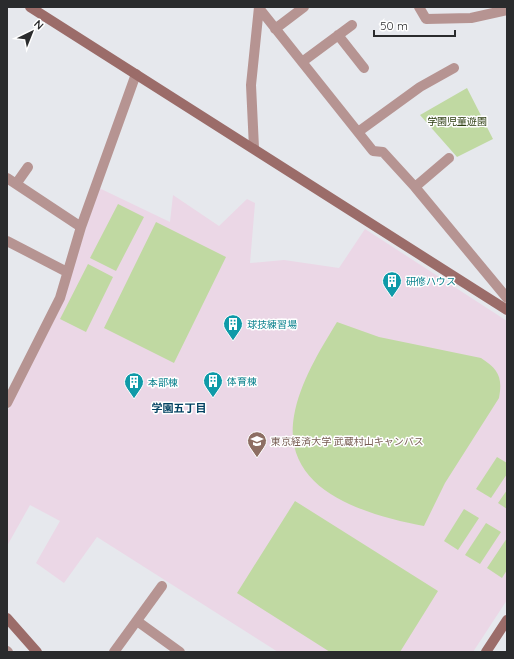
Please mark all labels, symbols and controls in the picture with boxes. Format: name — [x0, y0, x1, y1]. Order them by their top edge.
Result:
north arrow — [12, 12, 52, 52]
scale bar — [374, 12, 455, 38]
text: N — [31, 17, 47, 33]
text: 50 m — [380, 18, 408, 33]
park label: 学園児童遊園 — [427, 115, 487, 128]
building icon: 研修ハウス — [381, 270, 403, 298]
place label: 研修ハウス — [406, 275, 456, 288]
building icon: 球技練習場 — [222, 313, 244, 341]
place label: 球技練習場 — [247, 318, 297, 331]
building icon: 体育棟 — [202, 370, 224, 398]
building icon: 本部棟 — [123, 371, 145, 399]
place label: 体育棟 — [227, 375, 257, 388]
place label: 本部棟 — [148, 376, 178, 389]
district label: 学園五丁目 — [152, 401, 207, 415]
school or university icon: 東京経済大学 武蔵村山キャンパス — [246, 430, 268, 458]
place label: 東京経済大学 武蔵村山キャンパス — [271, 435, 424, 448]

